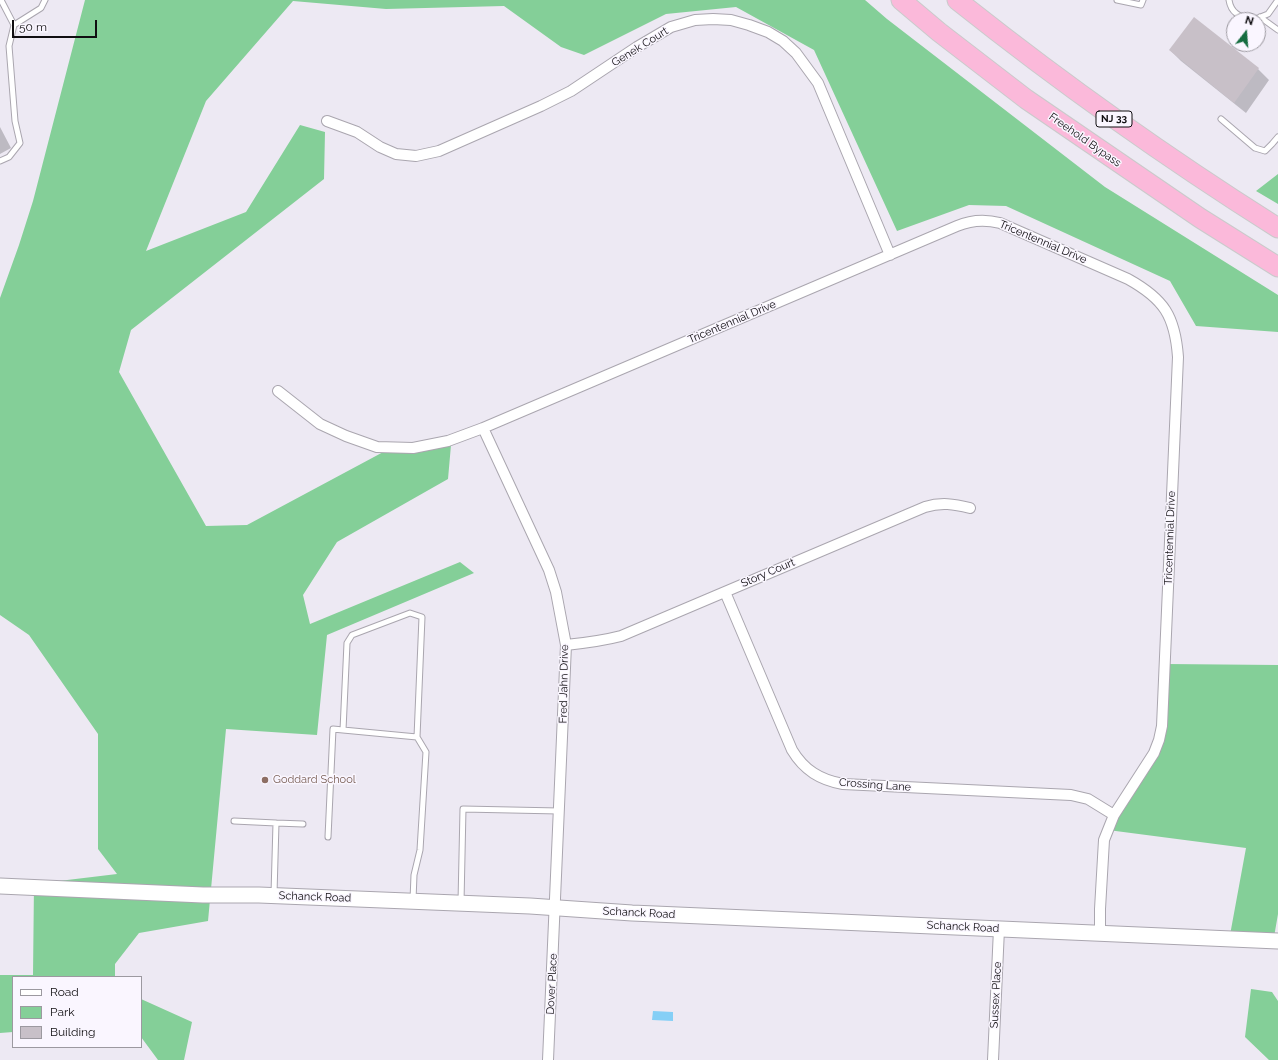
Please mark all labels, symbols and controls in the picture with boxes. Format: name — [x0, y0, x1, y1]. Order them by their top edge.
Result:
scale bar — [14, 12, 99, 38]
north arrow — [1226, 12, 1266, 52]
text: N — [1243, 14, 1255, 28]
text: 50 m — [19, 20, 47, 34]
street label: Genek Court — [609, 24, 671, 70]
street label: Freehold Bypass — [1046, 110, 1124, 170]
road number: NJ 33 — [1096, 111, 1132, 127]
street label: Tricentennial Drive — [997, 218, 1089, 266]
street label: Tricentennial Drive — [686, 298, 778, 346]
street label: Tricentennial Drive — [1162, 491, 1178, 585]
street label: Story Court — [739, 556, 797, 590]
street label: Fred Jahn Drive — [557, 644, 571, 724]
place label: Goddard School — [273, 773, 356, 787]
marker: Goddard School — [260, 775, 270, 785]
street label: Crossing Lane — [839, 776, 911, 794]
street label: Schanck Road — [278, 889, 352, 905]
street label: Schanck Road — [602, 905, 676, 921]
street label: Schanck Road — [926, 919, 1000, 935]
street label: Dover Place — [544, 953, 560, 1015]
street label: Sussex Place — [988, 961, 1004, 1029]
legend — [12, 976, 142, 1048]
text: Road — [50, 985, 79, 999]
text: Park — [50, 1005, 75, 1019]
text: Building — [50, 1025, 96, 1039]

